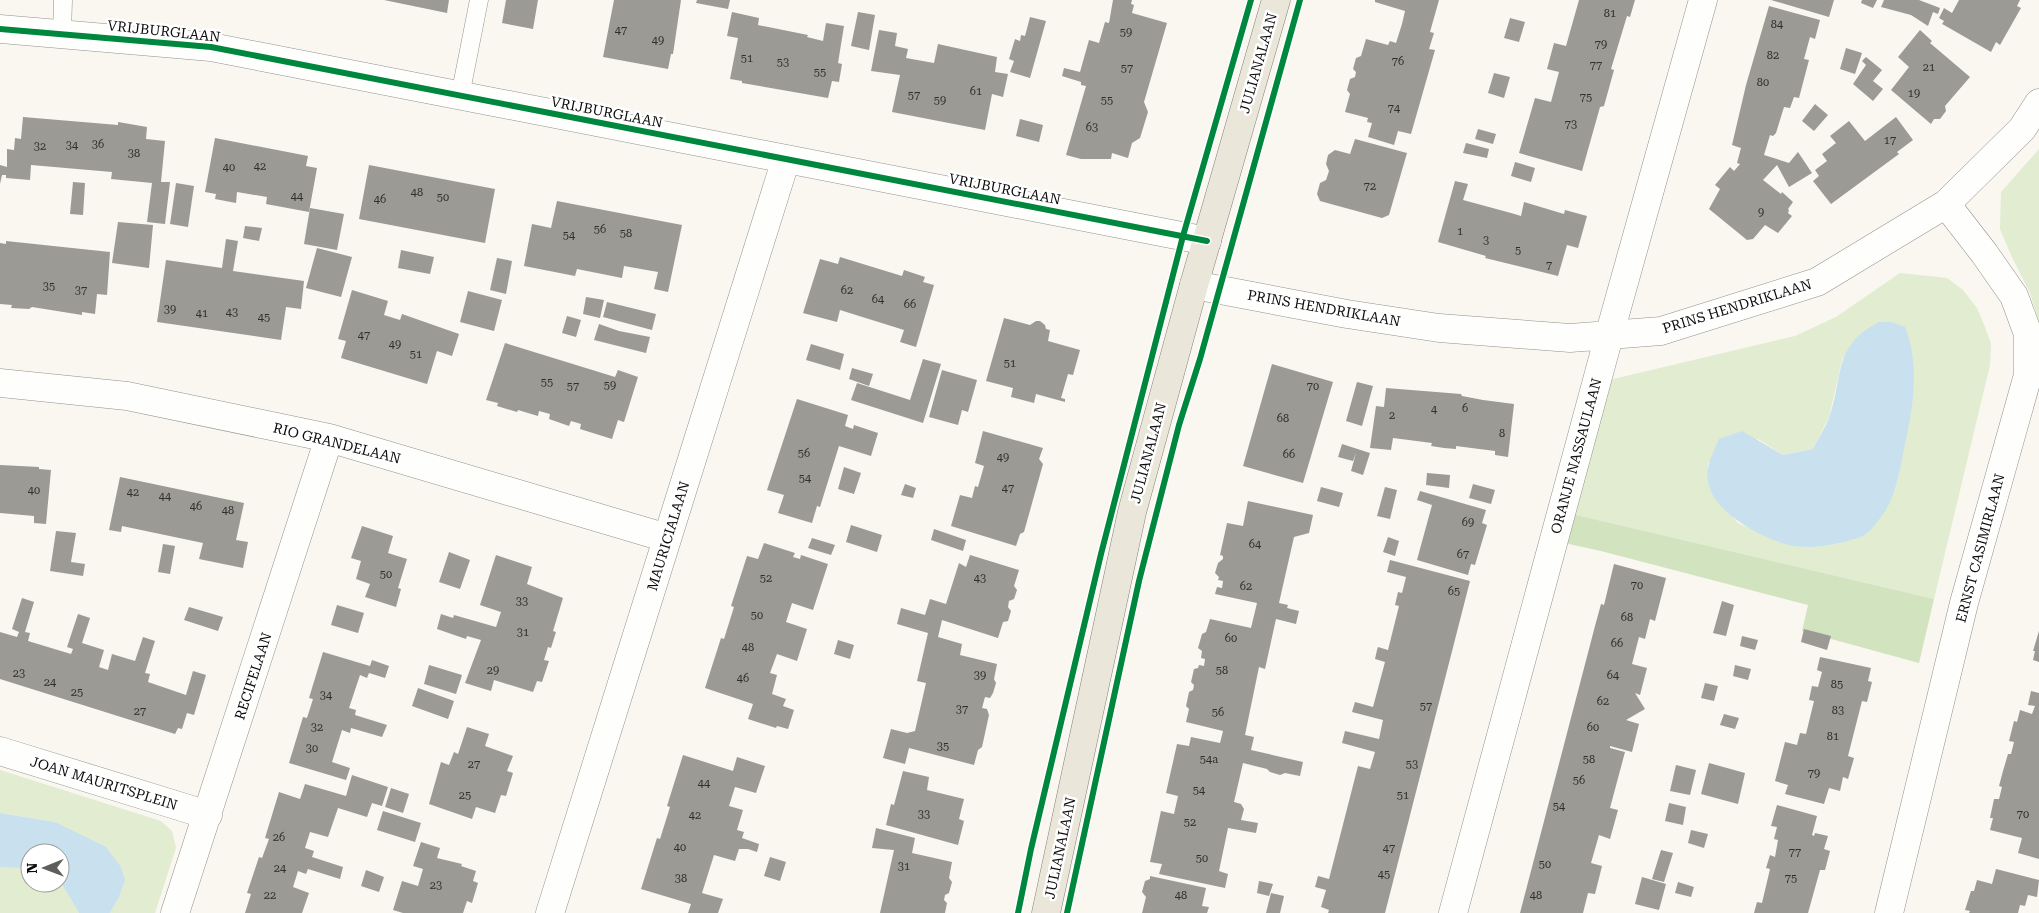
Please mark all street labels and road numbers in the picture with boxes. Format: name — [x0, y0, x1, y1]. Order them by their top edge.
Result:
street label: JULIANALAAN — [1236, 11, 1280, 115]
street label: VRIJBURGLAAN — [107, 17, 221, 45]
street label: VRIJBURGLAAN — [550, 93, 664, 131]
street label: VRIJBURGLAAN — [948, 170, 1062, 208]
street label: PRINS HENDRIKLAAN — [1661, 276, 1813, 336]
street label: PRINS HENDRIKLAAN — [1246, 287, 1402, 329]
street label: ORANJE NASSAULAAN — [1547, 376, 1605, 536]
street label: JULIANALAAN — [1127, 401, 1169, 505]
street label: RIO GRANDELAAN — [272, 419, 402, 467]
street label: ERNST CASIMIRLAAN — [1952, 472, 2008, 624]
street label: MAURICIALAAN — [644, 479, 692, 593]
street label: RECIFELAAN — [231, 630, 275, 722]
street label: JOAN MAURITSPLEIN — [28, 753, 180, 813]
street label: JULIANALAAN — [1041, 796, 1079, 900]

